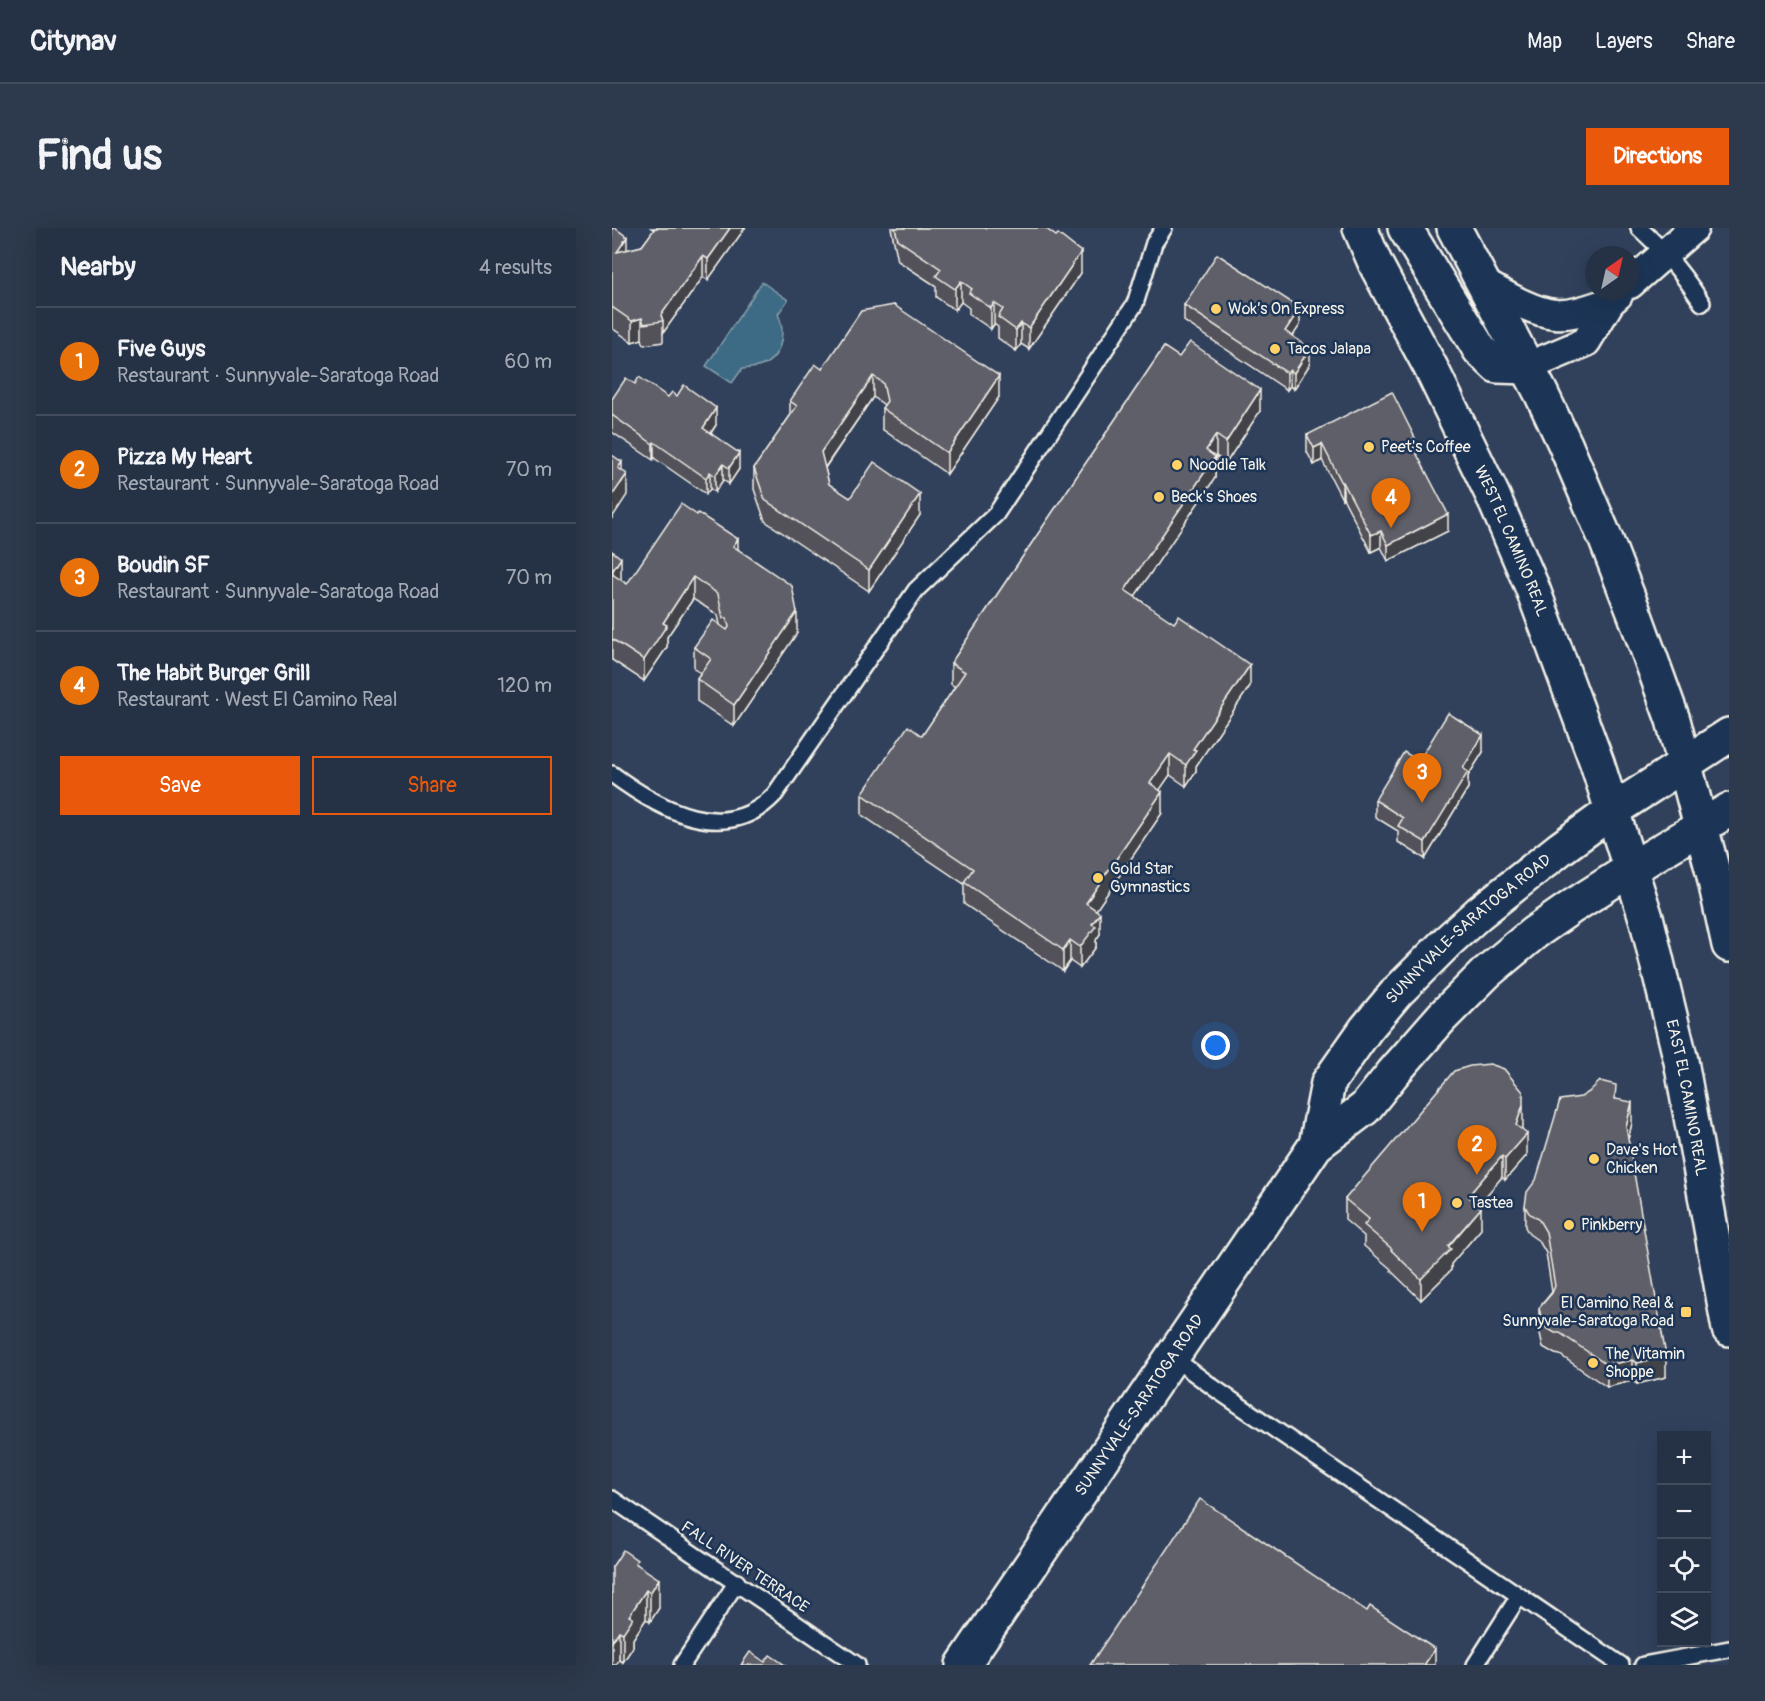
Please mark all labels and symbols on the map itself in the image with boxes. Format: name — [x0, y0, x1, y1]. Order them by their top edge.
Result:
north arrow — [1585, 246, 1639, 300]
place label: Wok’s On Express — [1228, 299, 1344, 319]
marker: Wok’s On Express — [1209, 302, 1223, 316]
place label: Tacos Jalapa — [1287, 339, 1371, 359]
marker: Tacos Jalapa — [1268, 342, 1282, 356]
place label: Peet's Coffee — [1381, 437, 1471, 457]
marker: Peet's Coffee — [1362, 440, 1376, 454]
place label: Noodle Talk — [1189, 455, 1266, 475]
marker: Noodle Talk — [1170, 458, 1184, 472]
street label: WEST EL CAMINO REAL — [1470, 462, 1552, 619]
pin: 4 — [1372, 478, 1410, 528]
place label: Beck's Shoes — [1171, 487, 1257, 507]
marker: Beck's Shoes — [1152, 490, 1166, 504]
pin: 3 — [1402, 754, 1442, 803]
street label: SUNNYVALE-SARATOGA ROAD — [1382, 850, 1555, 1008]
place label: Gold Star Gymnastics — [1110, 859, 1190, 897]
marker: Gold Star Gymnastics — [1091, 871, 1105, 885]
street label: EAST EL CAMINO REAL — [1661, 1018, 1711, 1178]
your location — [1201, 1031, 1230, 1060]
pin: 2 — [1458, 1126, 1496, 1175]
place label: Dave's Hot Chicken — [1606, 1140, 1678, 1178]
marker: Dave's Hot Chicken — [1587, 1152, 1601, 1166]
pin: 1 — [1402, 1182, 1442, 1232]
place label: Tastea — [1469, 1193, 1513, 1213]
marker: Tastea — [1450, 1196, 1464, 1210]
place label: Pinkberry — [1581, 1215, 1642, 1235]
marker: Pinkberry — [1562, 1218, 1576, 1232]
place label: El Camino Real & Sunnyvale-Saratoga Road — [1502, 1293, 1674, 1331]
marker: El Camino Real & Sunnyvale-Saratoga Road — [1679, 1305, 1693, 1319]
street label: SUNNYVALE-SARATOGA ROAD — [1071, 1311, 1208, 1500]
place label: The Vitamin Shoppe — [1605, 1344, 1685, 1382]
marker: The Vitamin Shoppe — [1586, 1356, 1600, 1370]
street label: FALL RIVER TERRACE — [677, 1517, 813, 1617]

